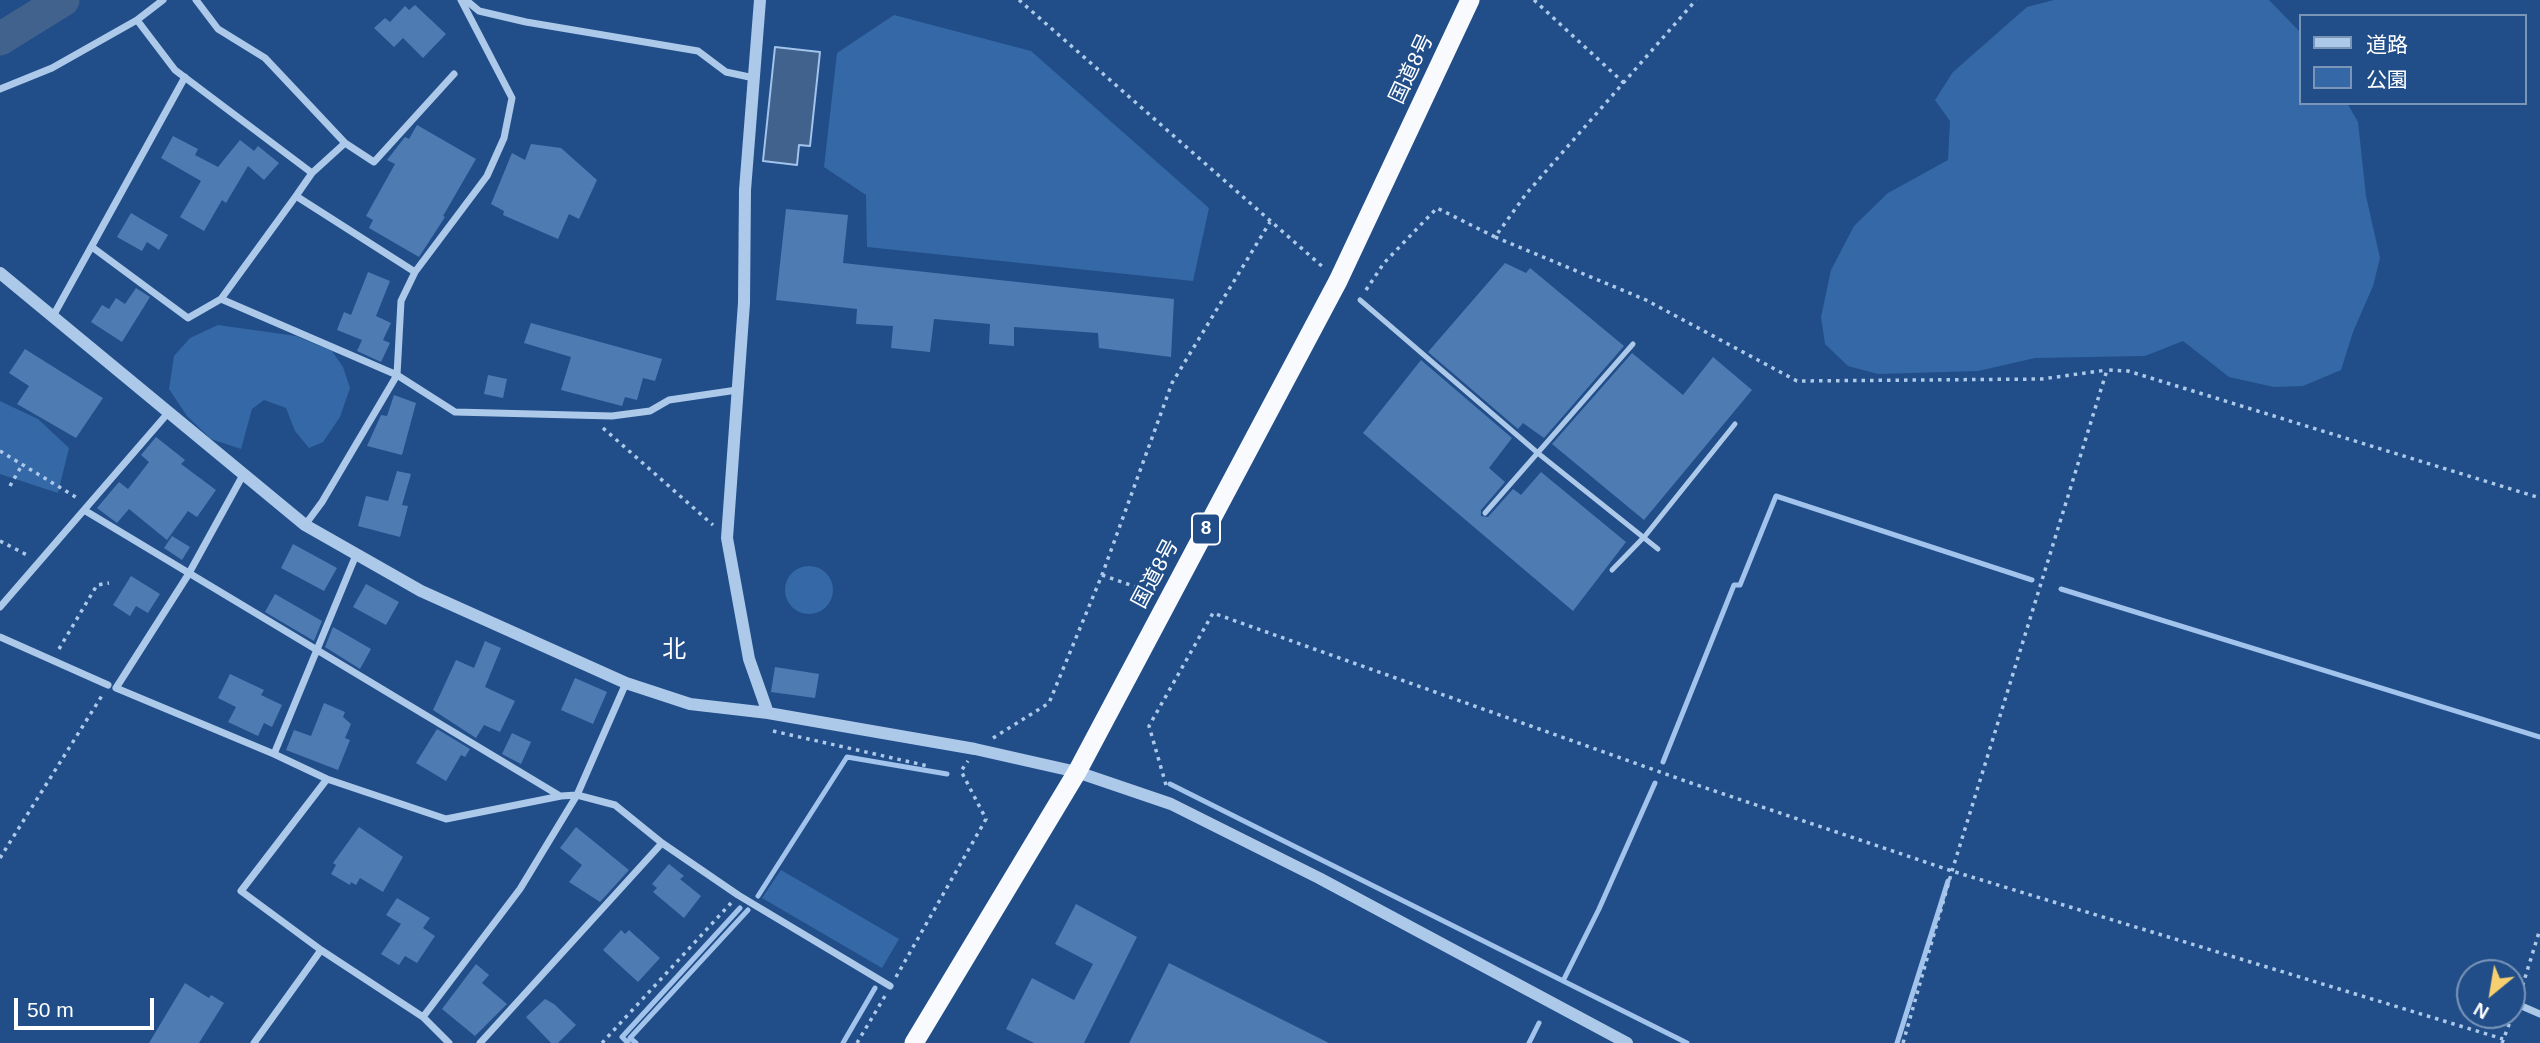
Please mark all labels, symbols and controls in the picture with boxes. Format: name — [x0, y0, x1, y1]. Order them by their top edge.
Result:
legend — [2298, 14, 2526, 105]
street label: 国道8号 — [1385, 30, 1439, 108]
text: 道路 — [2366, 33, 2408, 56]
text: 公園 — [2366, 68, 2408, 91]
road number: 8 — [1192, 514, 1220, 544]
street label: 国道8号 — [1127, 535, 1185, 613]
district label: 北 — [662, 636, 686, 664]
north arrow — [2456, 959, 2526, 1029]
scale bar — [18, 984, 158, 1028]
text: 50 m — [27, 998, 74, 1021]
text: N — [2470, 998, 2492, 1023]

